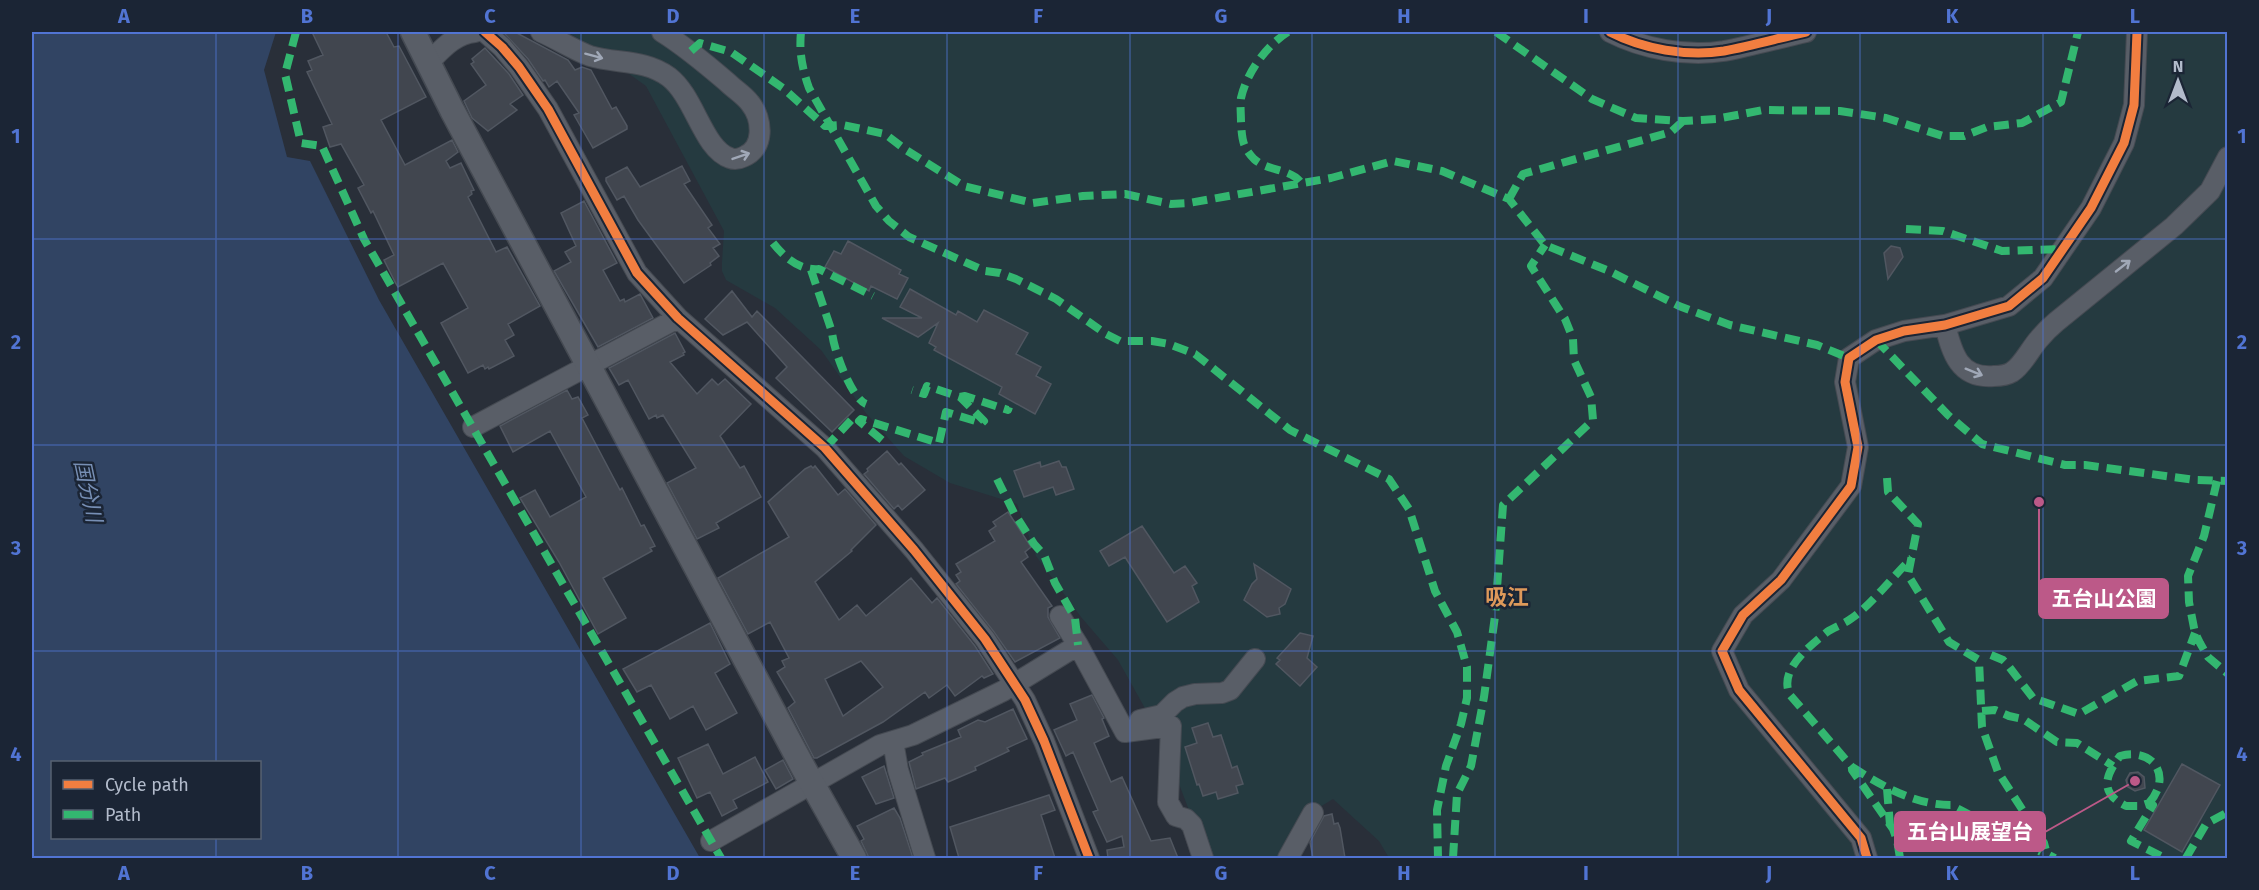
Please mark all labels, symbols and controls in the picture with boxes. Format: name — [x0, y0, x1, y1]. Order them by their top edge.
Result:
text: A — [117, 4, 131, 28]
text: B — [301, 4, 313, 28]
text: C — [484, 4, 496, 28]
text: D — [666, 4, 680, 28]
text: E — [850, 4, 860, 28]
text: F — [1033, 4, 1043, 28]
text: G — [1215, 4, 1227, 28]
text: H — [1397, 4, 1411, 28]
text: I — [1583, 4, 1589, 28]
text: J — [1765, 4, 1772, 28]
text: K — [1946, 4, 1959, 28]
text: L — [2130, 4, 2140, 28]
one-way arrow — [585, 50, 604, 62]
north arrow — [2148, 51, 2208, 111]
text: N — [2173, 57, 2183, 76]
text: 1 — [11, 124, 21, 148]
text: 1 — [2237, 124, 2247, 148]
one-way arrow — [732, 149, 750, 160]
one-way arrow — [2115, 259, 2131, 272]
text: 2 — [11, 330, 21, 354]
text: 2 — [2237, 330, 2247, 354]
one-way arrow — [1964, 367, 1982, 378]
water label: 国分川 — [69, 457, 108, 526]
text: 3 — [10, 536, 21, 560]
text: 3 — [2236, 536, 2247, 560]
callout: 五台山公園 — [2039, 579, 2168, 618]
district label: 吸江 — [1485, 584, 1529, 611]
text: 五台山公園 — [2052, 586, 2157, 612]
text: 4 — [10, 742, 22, 766]
text: 4 — [2236, 742, 2248, 766]
legend — [51, 761, 261, 839]
text: Cycle path — [105, 774, 189, 796]
text: Path — [105, 804, 141, 826]
callout: 五台山展望台 — [1895, 812, 2045, 851]
text: 五台山展望台 — [1907, 819, 2033, 845]
text: A — [117, 861, 131, 885]
text: B — [301, 861, 313, 885]
text: C — [484, 861, 496, 885]
text: D — [666, 861, 680, 885]
text: E — [850, 861, 860, 885]
text: F — [1033, 861, 1043, 885]
text: G — [1215, 861, 1227, 885]
text: H — [1397, 861, 1411, 885]
text: I — [1583, 861, 1589, 885]
text: J — [1765, 861, 1772, 885]
text: K — [1946, 861, 1959, 885]
text: L — [2130, 861, 2140, 885]

